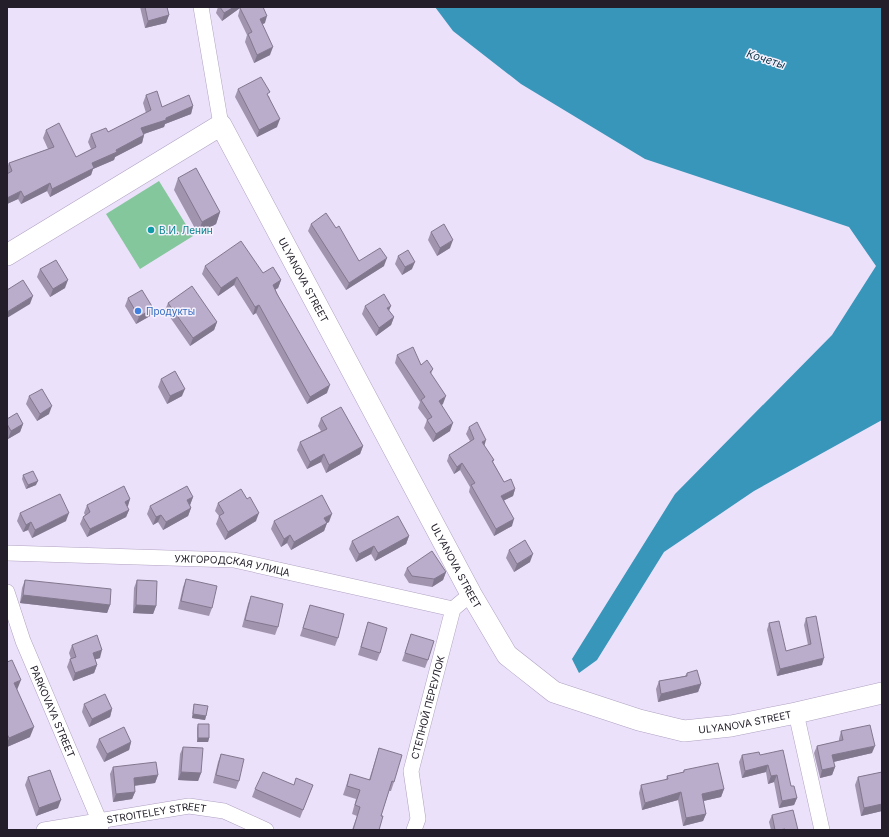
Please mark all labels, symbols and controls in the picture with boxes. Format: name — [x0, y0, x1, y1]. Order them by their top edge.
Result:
water label: Кочеты — [745, 46, 787, 72]
place label: В.И. Ленин — [159, 224, 213, 236]
marker: В.И. Ленин — [146, 225, 156, 235]
street label: ULYANOVA STREET — [276, 236, 331, 324]
place label: Продукты — [146, 305, 195, 317]
marker: Продукты — [133, 306, 143, 316]
street label: ULYANOVA STREET — [429, 521, 484, 610]
street label: УЖГОРОДСКАЯ УЛИЦА — [174, 552, 291, 578]
street label: СТЕПНОЙ ПЕРЕУЛОК — [408, 654, 447, 760]
street label: PARKOVAYA STREET — [28, 664, 78, 759]
street label: ULYANOVA STREET — [698, 708, 793, 735]
street label: STROITELEY STREET — [106, 800, 207, 826]

